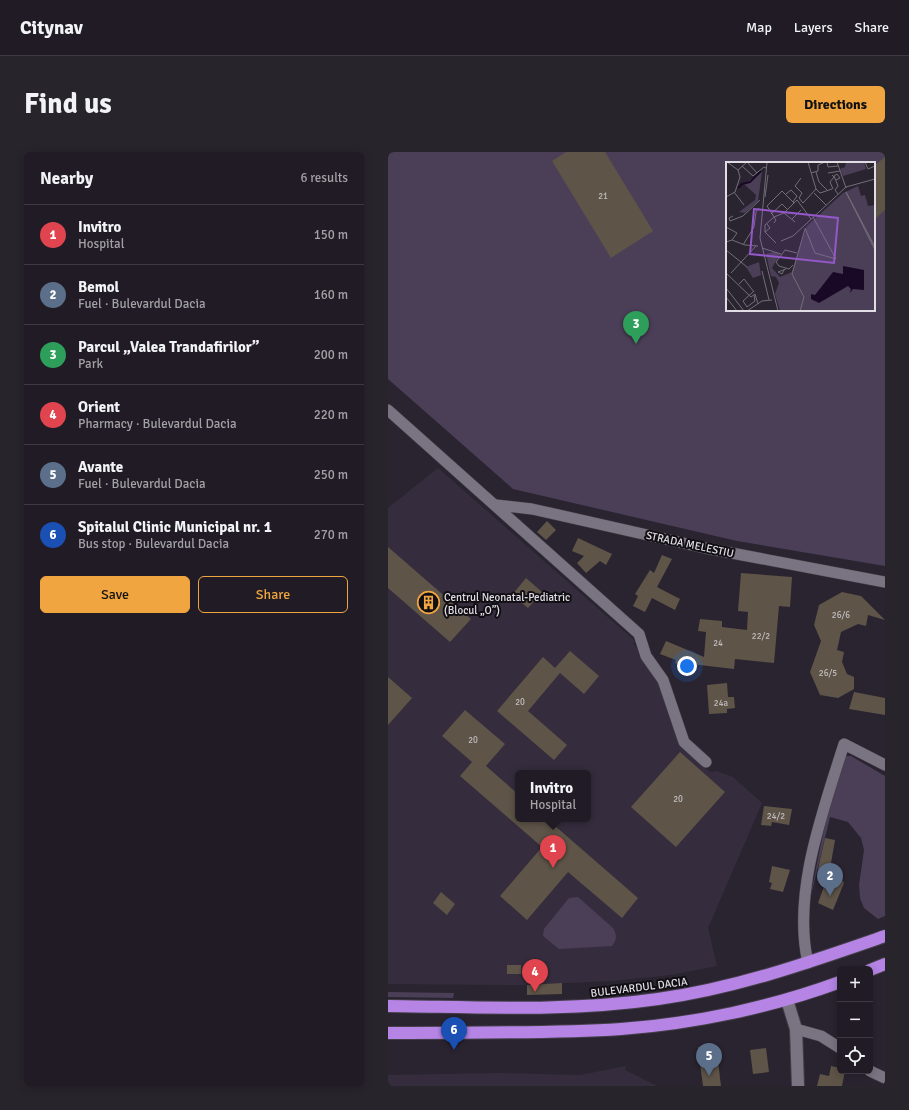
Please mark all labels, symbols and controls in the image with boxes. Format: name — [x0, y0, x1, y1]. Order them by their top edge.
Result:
text: Citynav — [20, 16, 83, 40]
text: Map — [746, 19, 772, 36]
text: Layers — [794, 19, 833, 36]
text: Share — [855, 19, 889, 36]
button: Directions — [786, 86, 885, 123]
text: Find us — [24, 87, 112, 121]
inset map — [726, 162, 875, 311]
text: Nearby — [40, 168, 93, 189]
text: 6 results — [300, 170, 348, 186]
house number: 21 — [598, 191, 608, 202]
text: Invitro — [78, 218, 121, 236]
text: 1 — [49, 227, 57, 243]
text: 150 m — [314, 227, 348, 243]
text: Hospital — [78, 236, 125, 252]
text: Bemol — [78, 278, 119, 296]
text: 2 — [49, 287, 57, 303]
text: 160 m — [314, 287, 348, 303]
text: Fuel · Bulevardul Dacia — [78, 296, 206, 312]
pin: 3 — [623, 311, 649, 344]
text: Parcul „Valea Trandafirilor” — [78, 338, 259, 356]
text: 3 — [49, 347, 57, 363]
text: 200 m — [314, 347, 348, 363]
text: Park — [78, 356, 103, 372]
text: Orient — [78, 398, 120, 416]
text: 4 — [49, 407, 57, 423]
text: 220 m — [314, 407, 348, 423]
text: Pharmacy · Bulevardul Dacia — [78, 416, 237, 432]
text: Avante — [78, 458, 123, 476]
text: 5 — [49, 467, 57, 483]
text: 250 m — [314, 467, 348, 483]
text: Fuel · Bulevardul Dacia — [78, 476, 206, 492]
text: Spitalul Clinic Municipal nr. 1 — [78, 518, 272, 536]
text: 6 — [49, 527, 57, 543]
text: 270 m — [314, 527, 348, 543]
street label: STRADA MELESTIU — [645, 529, 735, 560]
text: Bus stop · Bulevardul Dacia — [78, 536, 229, 552]
button: Save — [40, 576, 190, 613]
button: Share — [198, 576, 348, 613]
building icon: Centrul Neonatal-Pediatric (Blocul „O”) — [416, 590, 442, 616]
place label: Centrul Neonatal-Pediatric (Blocul „O”) — [444, 591, 570, 617]
house number: 26/6 — [832, 610, 850, 621]
house number: 22/2 — [752, 631, 770, 642]
house number: 24 — [713, 638, 723, 649]
your location — [677, 656, 697, 676]
house number: 26/5 — [819, 668, 837, 679]
house number: 20 — [515, 697, 525, 708]
house number: 24a — [714, 698, 729, 709]
house number: 20 — [468, 735, 478, 746]
popup — [515, 770, 591, 822]
text: Invitro — [530, 779, 573, 797]
house number: 20 — [673, 794, 683, 805]
text: Hospital — [530, 797, 576, 813]
house number: 24/2 — [767, 811, 785, 822]
pin: 1 — [540, 835, 566, 868]
pin: 2 — [817, 863, 843, 896]
pin: 4 — [522, 959, 548, 992]
map controls — [837, 966, 873, 1074]
button: + — [837, 966, 873, 1002]
street label: BULEVARDUL DACIA — [590, 975, 689, 1000]
button: − — [837, 1002, 873, 1038]
pin: 6 — [441, 1017, 467, 1050]
button: locate — [837, 1038, 873, 1074]
pin: 5 — [696, 1043, 722, 1076]

